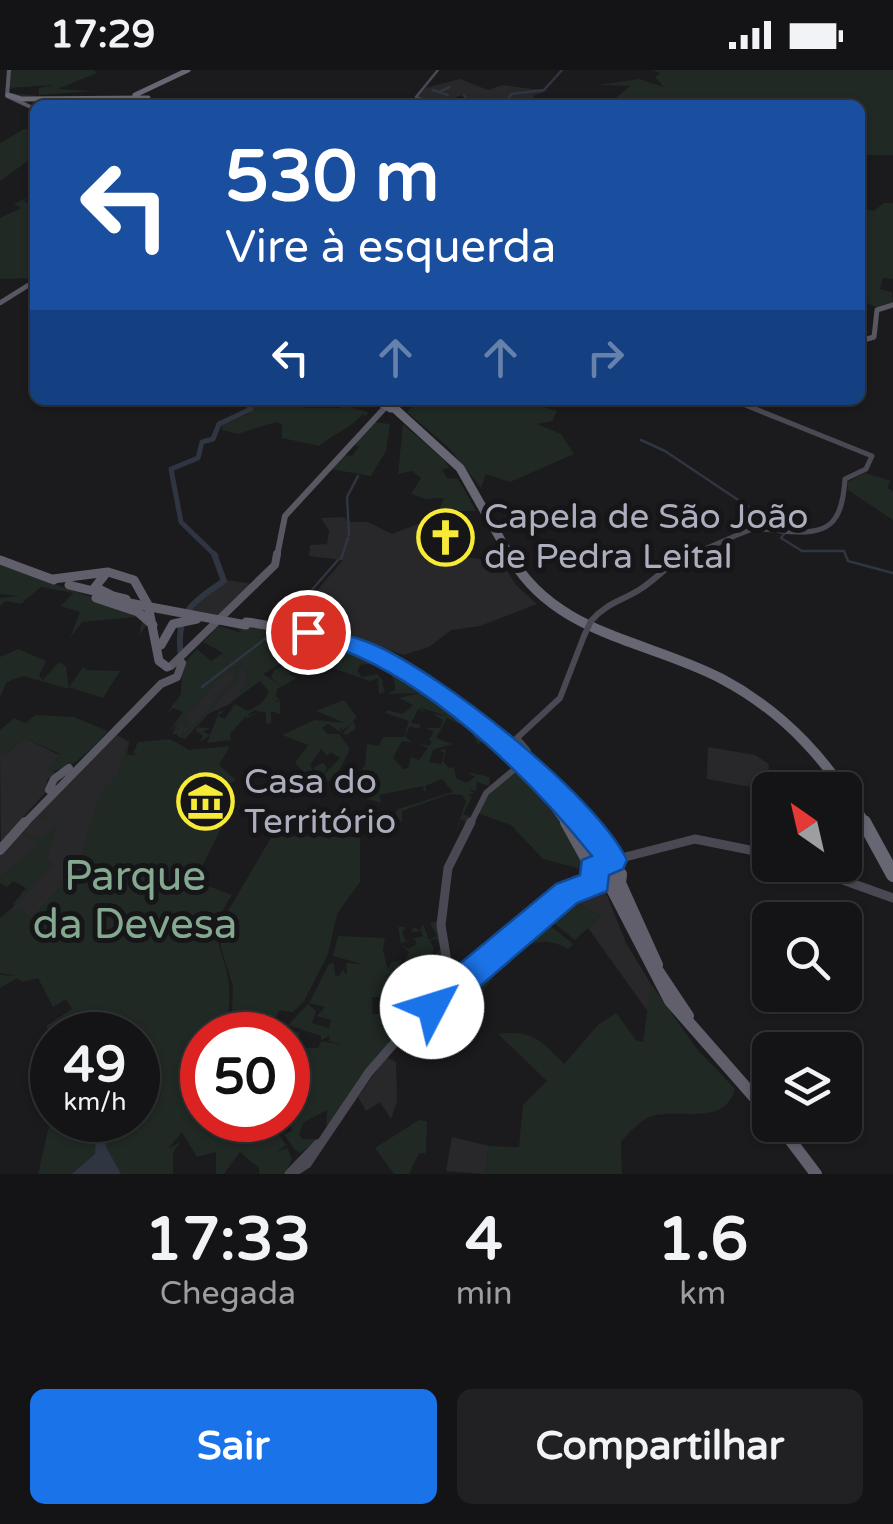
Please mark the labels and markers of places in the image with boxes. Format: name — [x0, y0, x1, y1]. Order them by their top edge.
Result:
place label: Capela de São João de Pedra Leital — [484, 496, 809, 578]
church icon: Capela de São João de Pedra Leital — [415, 507, 475, 567]
pin — [266, 590, 351, 675]
place label: Casa do Território — [244, 761, 396, 843]
museum icon: Casa do Território — [175, 772, 235, 832]

